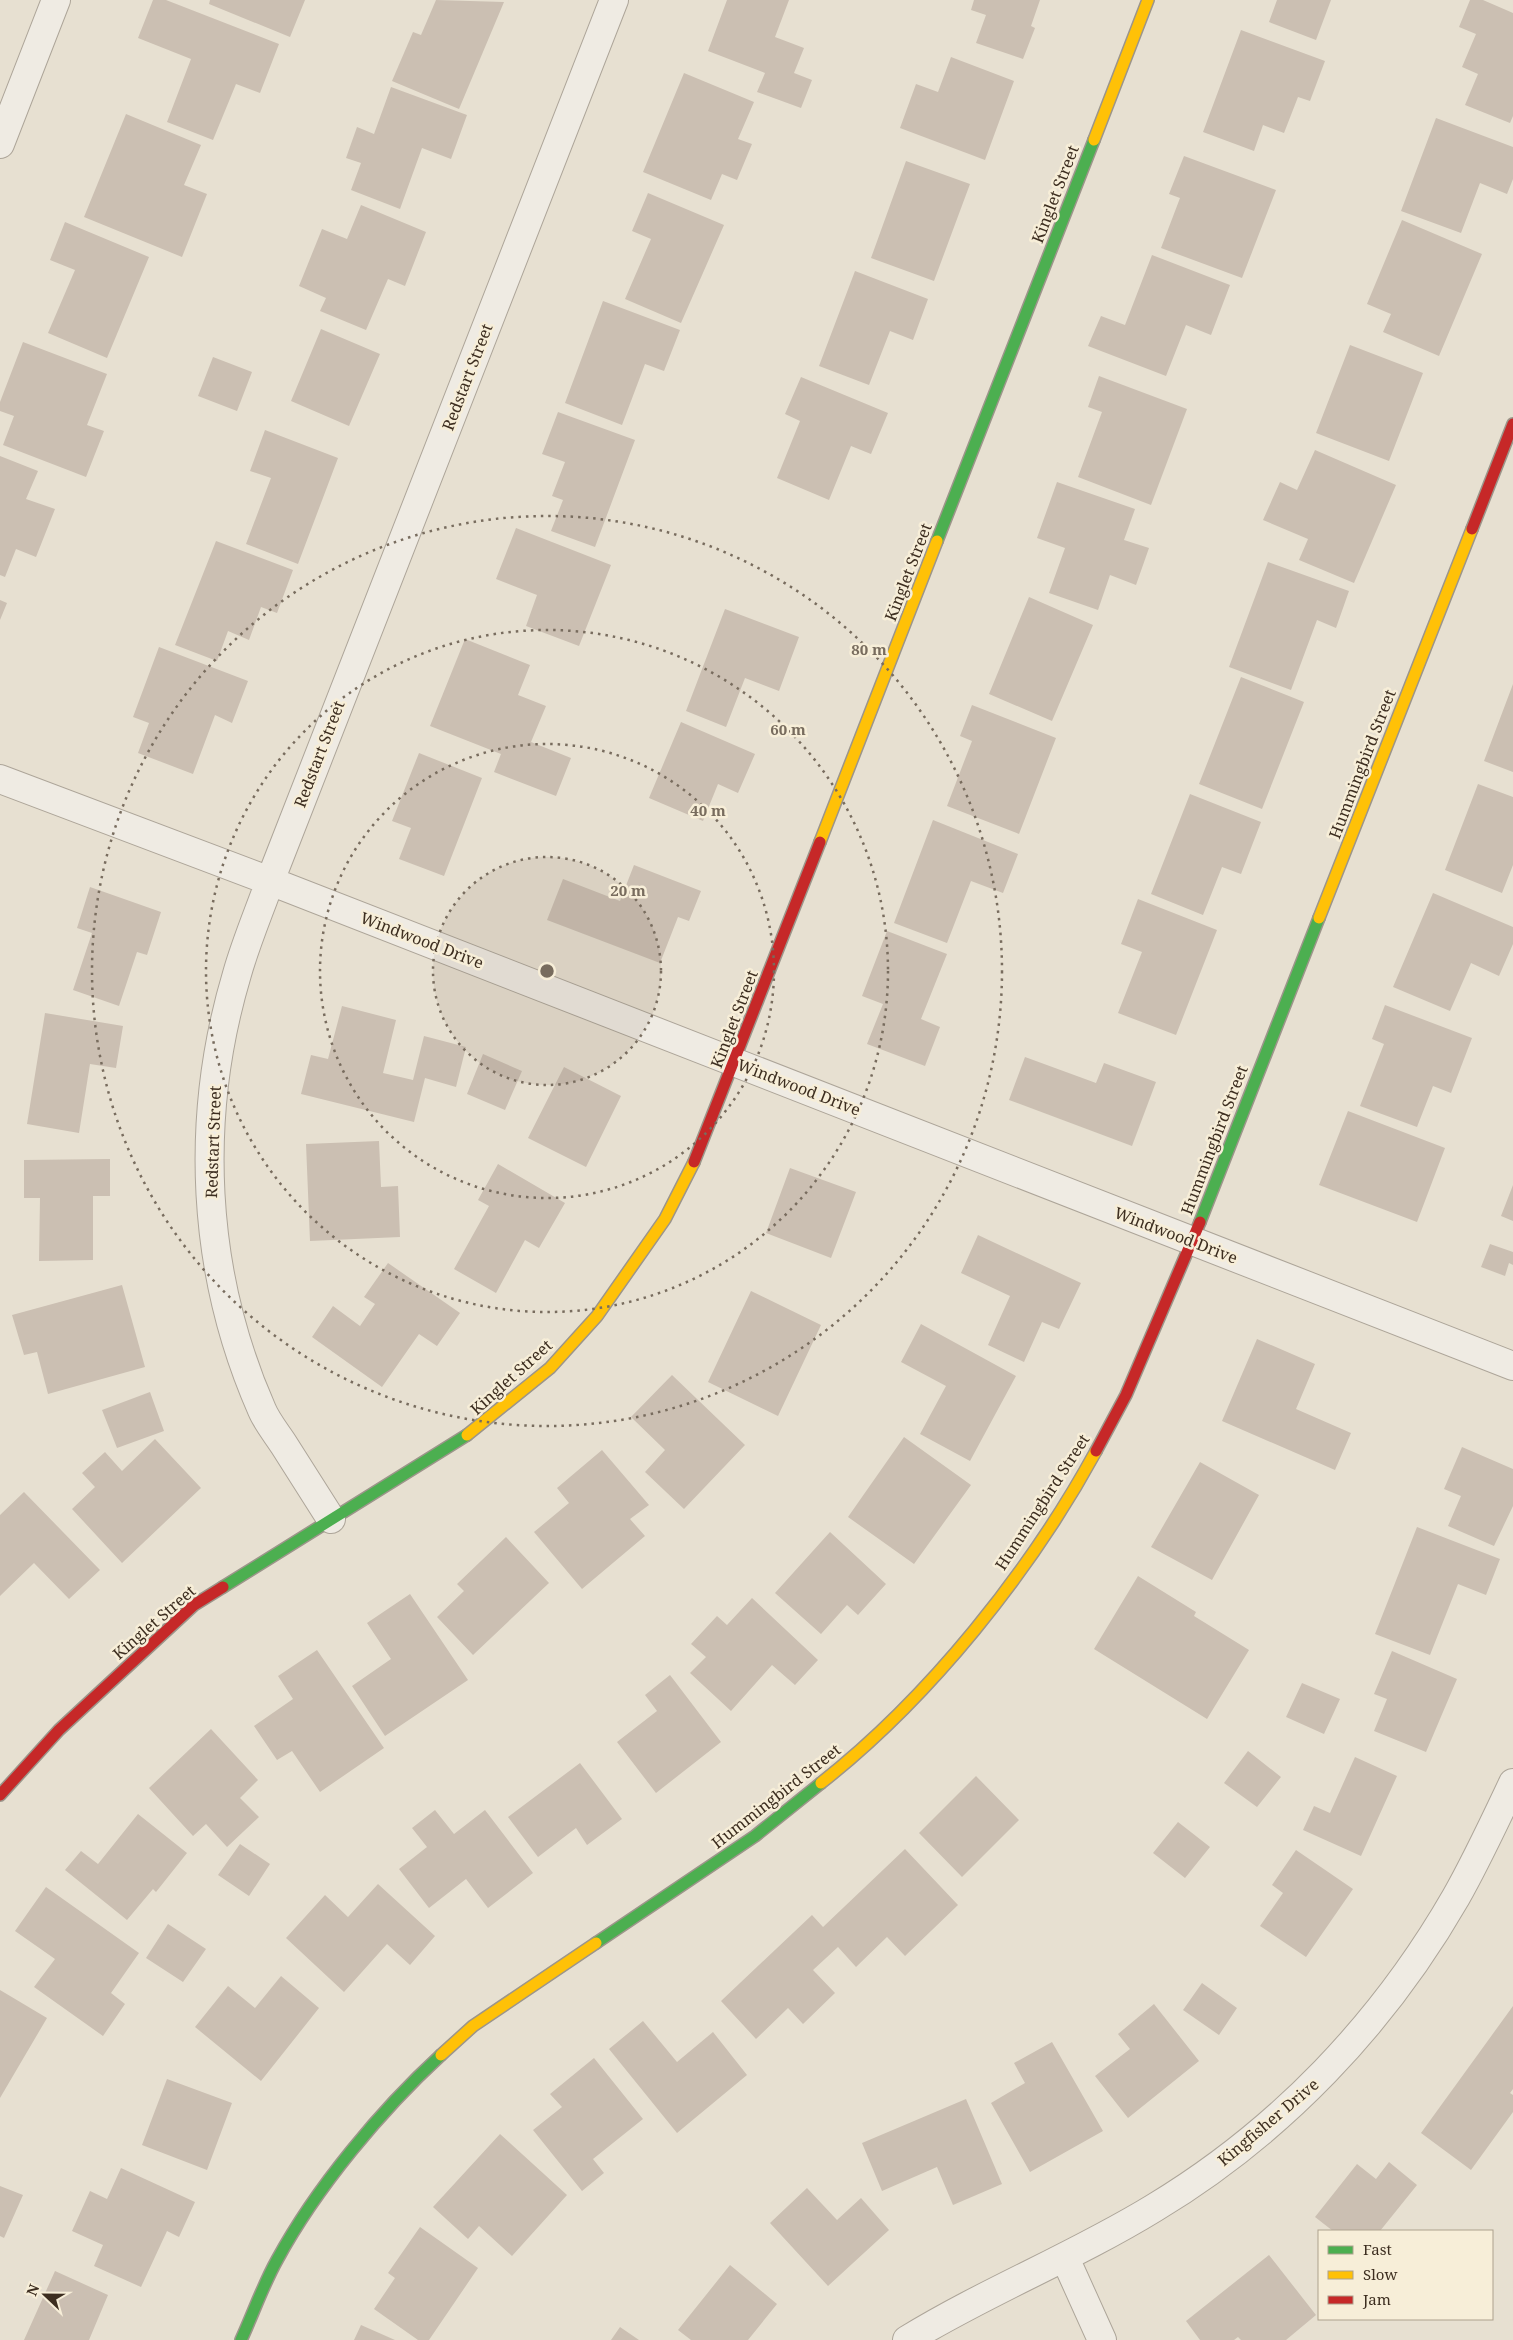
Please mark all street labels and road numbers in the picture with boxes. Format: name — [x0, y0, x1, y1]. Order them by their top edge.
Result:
street label: Kinglet Street — [1026, 142, 1084, 246]
street label: Redstart Street — [437, 320, 498, 434]
street label: Kinglet Street — [879, 520, 937, 624]
street label: Hummingbird Street — [1323, 686, 1401, 842]
street label: Redstart Street — [289, 697, 350, 811]
street label: Windwood Drive — [357, 906, 487, 974]
street label: Kinglet Street — [705, 967, 763, 1071]
street label: Windwood Drive — [734, 1053, 864, 1121]
street label: Hummingbird Street — [1175, 1062, 1253, 1218]
street label: Redstart Street — [200, 1085, 226, 1199]
street label: Windwood Drive — [1111, 1201, 1241, 1269]
street label: Kinglet Street — [465, 1334, 557, 1420]
street label: Hummingbird Street — [990, 1429, 1095, 1574]
street label: Kinglet Street — [108, 1580, 200, 1664]
street label: Hummingbird Street — [707, 1738, 845, 1853]
street label: Kingfisher Drive — [1213, 2073, 1323, 2171]

